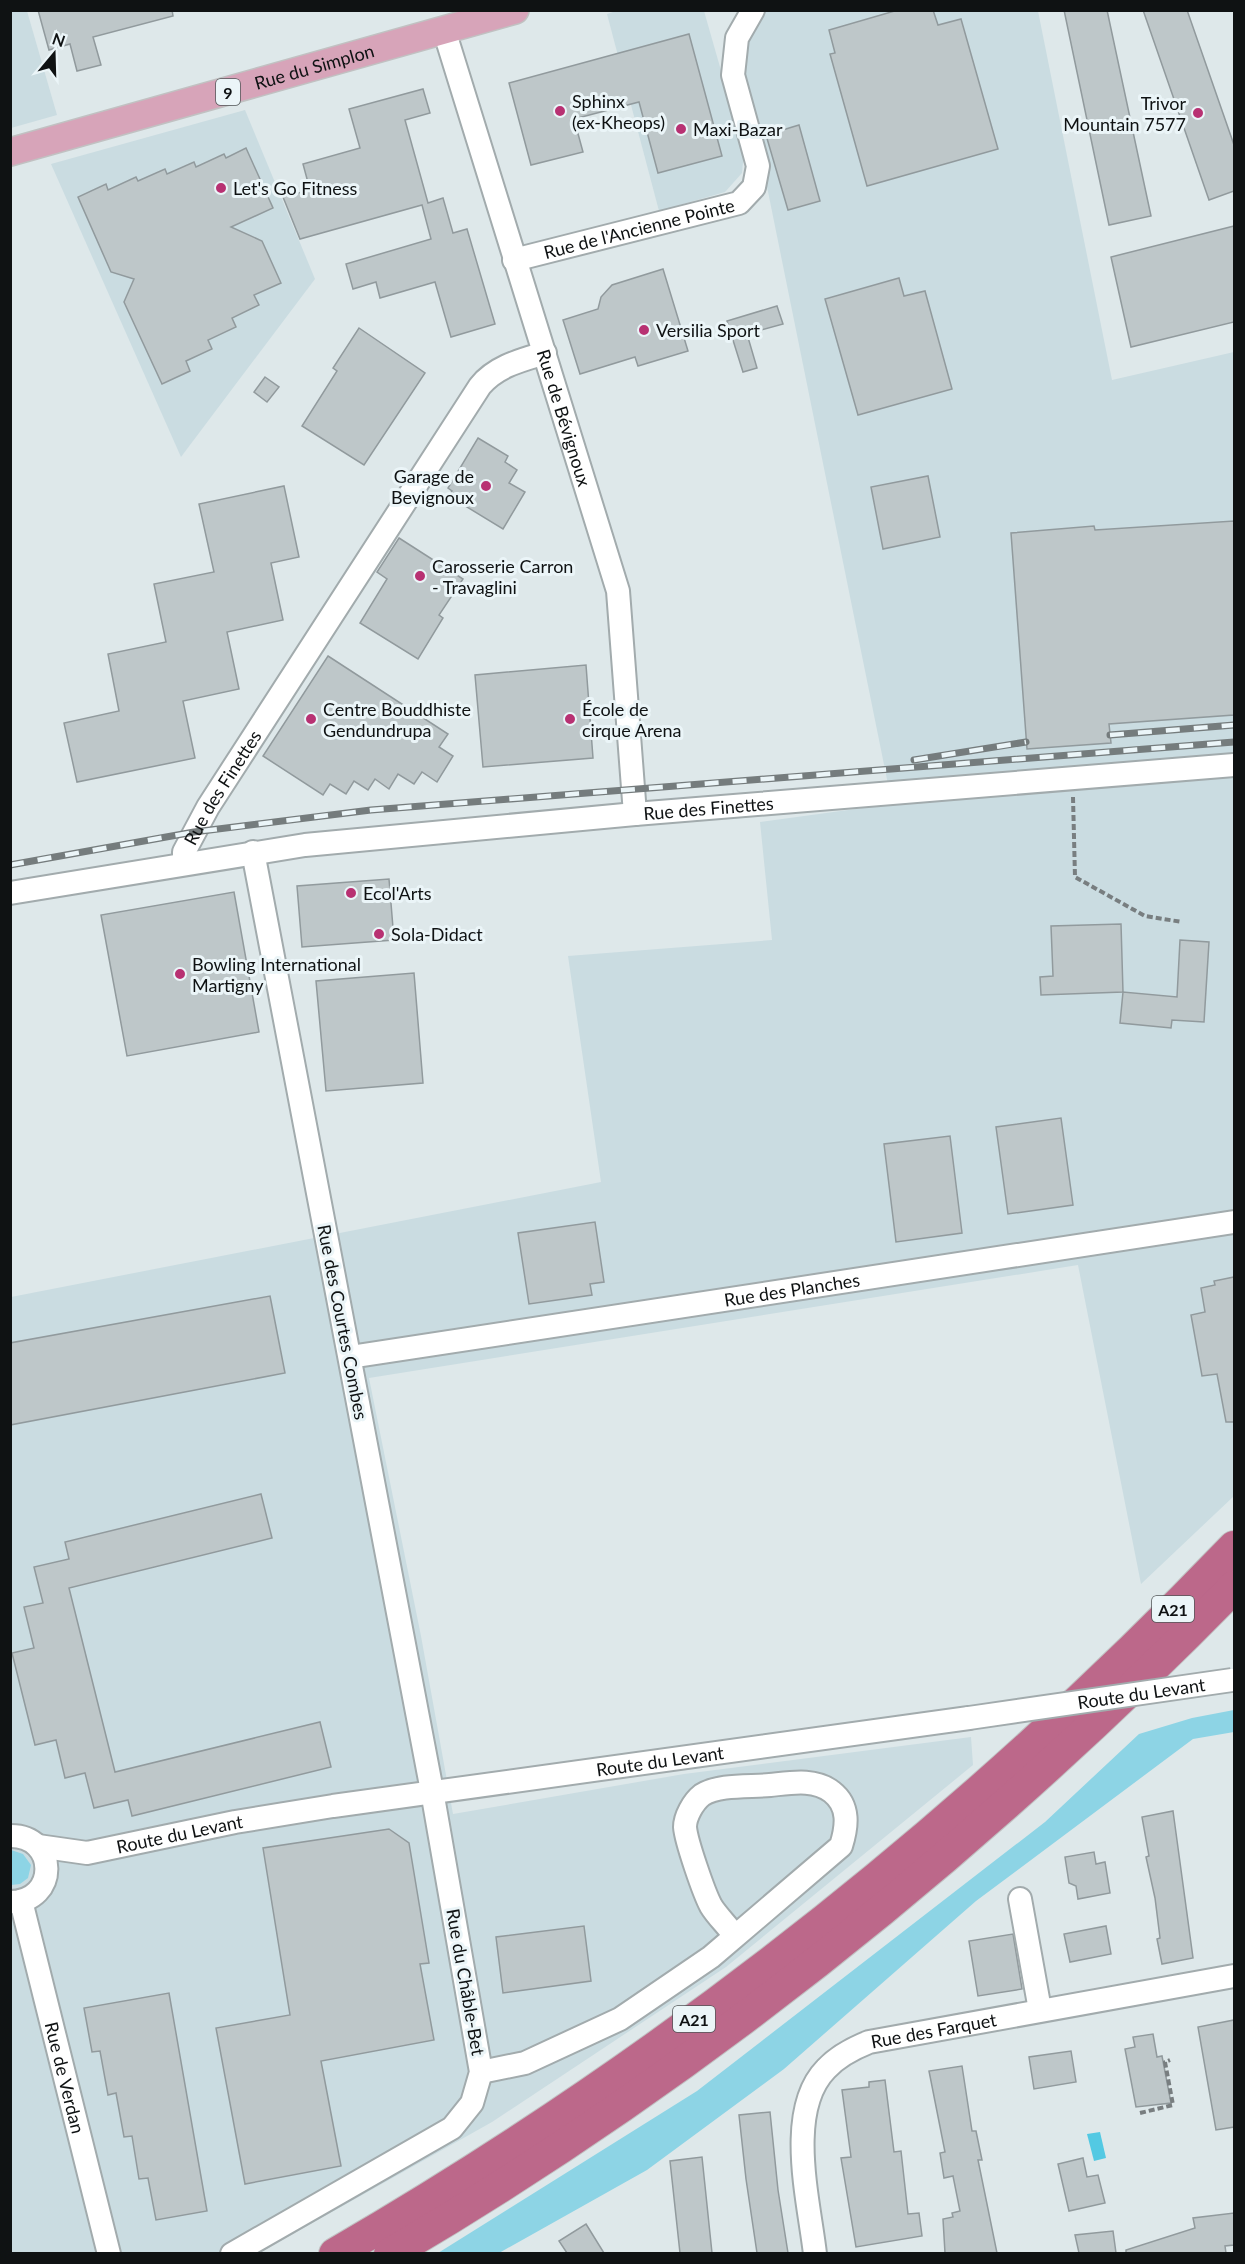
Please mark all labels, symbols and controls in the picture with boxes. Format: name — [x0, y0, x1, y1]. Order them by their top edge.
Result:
north arrow — [24, 24, 84, 84]
text: N — [50, 28, 68, 50]
street label: Rue du Simplon — [252, 39, 377, 94]
road number: 9 — [216, 79, 240, 105]
place label: Sphinx (ex-Kheops) — [572, 90, 665, 133]
place label: Trivor Mountain 7577 — [1063, 92, 1186, 135]
marker: Sphinx (ex-Kheops) — [553, 104, 567, 118]
marker: Trivor Mountain 7577 — [1191, 106, 1205, 120]
place label: Maxi-Bazar — [693, 118, 783, 140]
marker: Maxi-Bazar — [674, 122, 688, 136]
place label: Let's Go Fitness — [233, 177, 358, 199]
marker: Let's Go Fitness — [214, 181, 228, 195]
street label: Rue de l'Ancienne Pointe — [541, 194, 737, 263]
place label: Versilia Sport — [656, 319, 760, 341]
marker: Versilia Sport — [637, 323, 651, 337]
street label: Rue de Bévignoux — [533, 347, 596, 489]
place label: Garage de Bevignoux — [391, 465, 474, 508]
marker: Garage de Bevignoux — [479, 479, 493, 493]
place label: Carosserie Carron - Travaglini — [432, 555, 573, 598]
marker: Carosserie Carron - Travaglini — [413, 569, 427, 583]
place label: Centre Bouddhiste Gendundrupa — [323, 698, 471, 741]
place label: École de cirque Arena — [582, 698, 682, 741]
marker: Centre Bouddhiste Gendundrupa — [304, 712, 318, 726]
marker: École de cirque Arena — [563, 712, 577, 726]
street label: Rue des Finettes — [179, 726, 266, 849]
street label: Rue des Finettes — [642, 792, 775, 824]
place label: Ecol'Arts — [363, 882, 432, 904]
marker: Ecol'Arts — [344, 886, 358, 900]
place label: Sola-Didact — [391, 923, 483, 945]
marker: Sola-Didact — [372, 927, 386, 941]
place label: Bowling International Martigny — [192, 953, 361, 996]
marker: Bowling International Martigny — [173, 967, 187, 981]
street label: Rue des Courtes Combes — [313, 1223, 373, 1422]
street label: Rue des Planches — [722, 1268, 861, 1311]
road number: A21 — [1152, 1596, 1194, 1622]
street label: Route du Levant — [1076, 1673, 1207, 1713]
street label: Route du Levant — [595, 1741, 726, 1780]
street label: Route du Levant — [114, 1810, 245, 1858]
street label: Rue du Châble-Bet — [442, 1907, 490, 2058]
road number: A21 — [673, 2006, 715, 2032]
street label: Rue des Farquet — [869, 2008, 999, 2052]
street label: Rue de Verdan — [41, 2019, 90, 2136]

